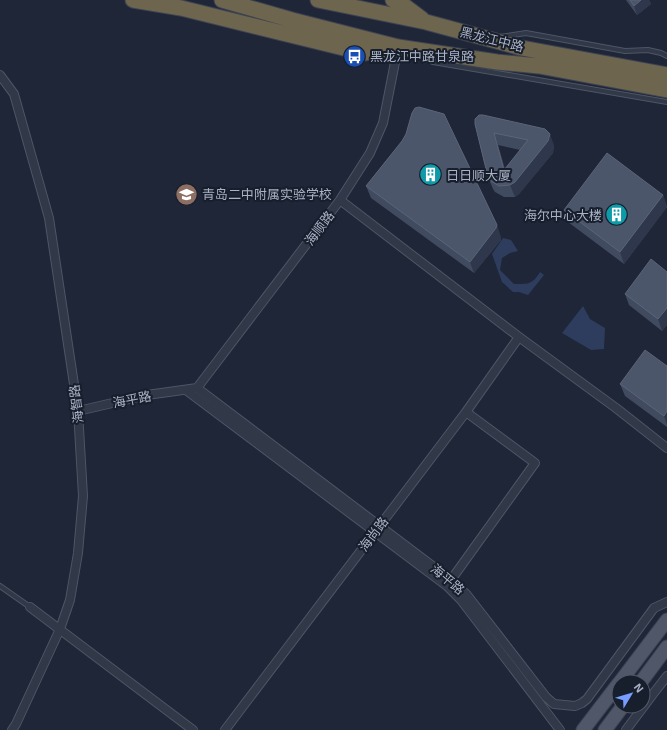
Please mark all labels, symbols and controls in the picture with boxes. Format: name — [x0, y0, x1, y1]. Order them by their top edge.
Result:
street label: 黑龙江中路 — [459, 23, 525, 55]
bus stop icon: 黑龙江中路甘泉路 — [342, 43, 368, 69]
place label: 黑龙江中路甘泉路 — [370, 48, 474, 64]
building icon: 日日顺大厦 — [417, 162, 443, 188]
place label: 日日顺大厦 — [446, 167, 511, 183]
school or university icon: 青岛二中附属实验学校 — [173, 181, 199, 207]
place label: 青岛二中附属实验学校 — [202, 186, 332, 202]
building icon: 海尔中心大楼 — [604, 202, 630, 228]
place label: 海尔中心大楼 — [524, 207, 602, 223]
street label: 海顺路 — [301, 208, 337, 248]
street label: 海智路 — [66, 384, 86, 424]
street label: 海平路 — [111, 387, 153, 411]
street label: 海尚路 — [355, 514, 391, 554]
street label: 海平路 — [428, 560, 468, 598]
north arrow — [611, 674, 651, 714]
text: N — [632, 680, 647, 695]

